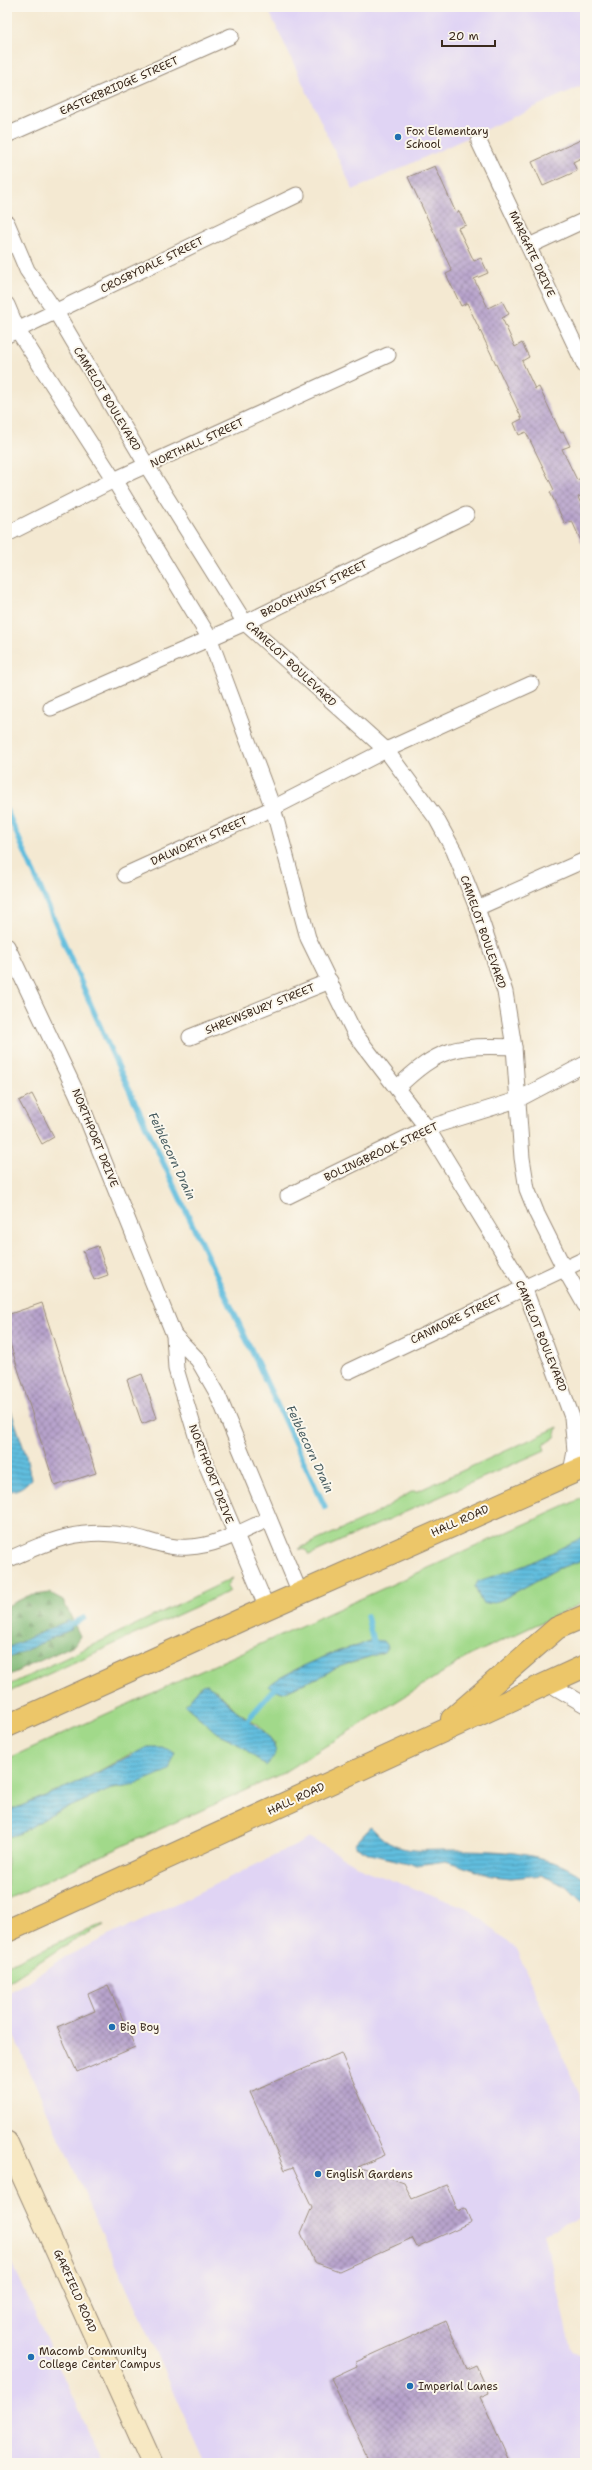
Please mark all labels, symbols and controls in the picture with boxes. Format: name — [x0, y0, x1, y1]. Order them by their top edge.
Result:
scale bar — [442, 22, 495, 48]
text: 20 m — [448, 28, 479, 44]
street label: EASTERBRIDGE STREET — [57, 53, 181, 119]
place label: Fox Elementary School — [406, 124, 488, 152]
marker: Fox Elementary School — [393, 132, 403, 142]
street label: MARGATE DRIVE — [505, 208, 559, 300]
street label: CROSBYDALE STREET — [98, 233, 206, 297]
street label: CAMELOT BOULEVARD — [70, 344, 144, 454]
street label: NORTHALL STREET — [148, 415, 246, 471]
street label: BROOKHURST STREET — [258, 557, 370, 621]
street label: CAMELOT BOULEVARD — [242, 618, 340, 710]
street label: DALWORTH STREET — [148, 813, 250, 869]
street label: CAMELOT BOULEVARD — [457, 873, 509, 991]
street label: SHREWSBURY STREET — [203, 980, 317, 1038]
street label: NORTHPORT DRIVE — [68, 1086, 122, 1190]
water label: Feiblecorn Drain — [145, 1110, 199, 1202]
street label: BOLINGBROOK STREET — [321, 1119, 441, 1185]
street label: CAMELOT BOULEVARD — [512, 1278, 570, 1394]
street label: CANMORE STREET — [408, 1290, 504, 1348]
water label: Feiblecorn Drain — [283, 1403, 337, 1495]
street label: NORTHPORT DRIVE — [185, 1422, 237, 1526]
street label: HALL ROAD — [429, 1502, 491, 1540]
street label: HALL ROAD — [265, 1779, 327, 1819]
place label: Big Boy — [120, 2020, 159, 2035]
marker: Big Boy — [107, 2022, 117, 2032]
place label: English Gardens — [326, 2167, 413, 2182]
marker: English Gardens — [313, 2169, 323, 2179]
street label: GARFIELD ROAD — [50, 2247, 100, 2335]
place label: Macomb Community College Center Campus — [39, 2344, 161, 2372]
marker: Macomb Community College Center Campus — [26, 2352, 36, 2362]
place label: Imperial Lanes — [418, 2379, 498, 2394]
marker: Imperial Lanes — [405, 2381, 415, 2391]

